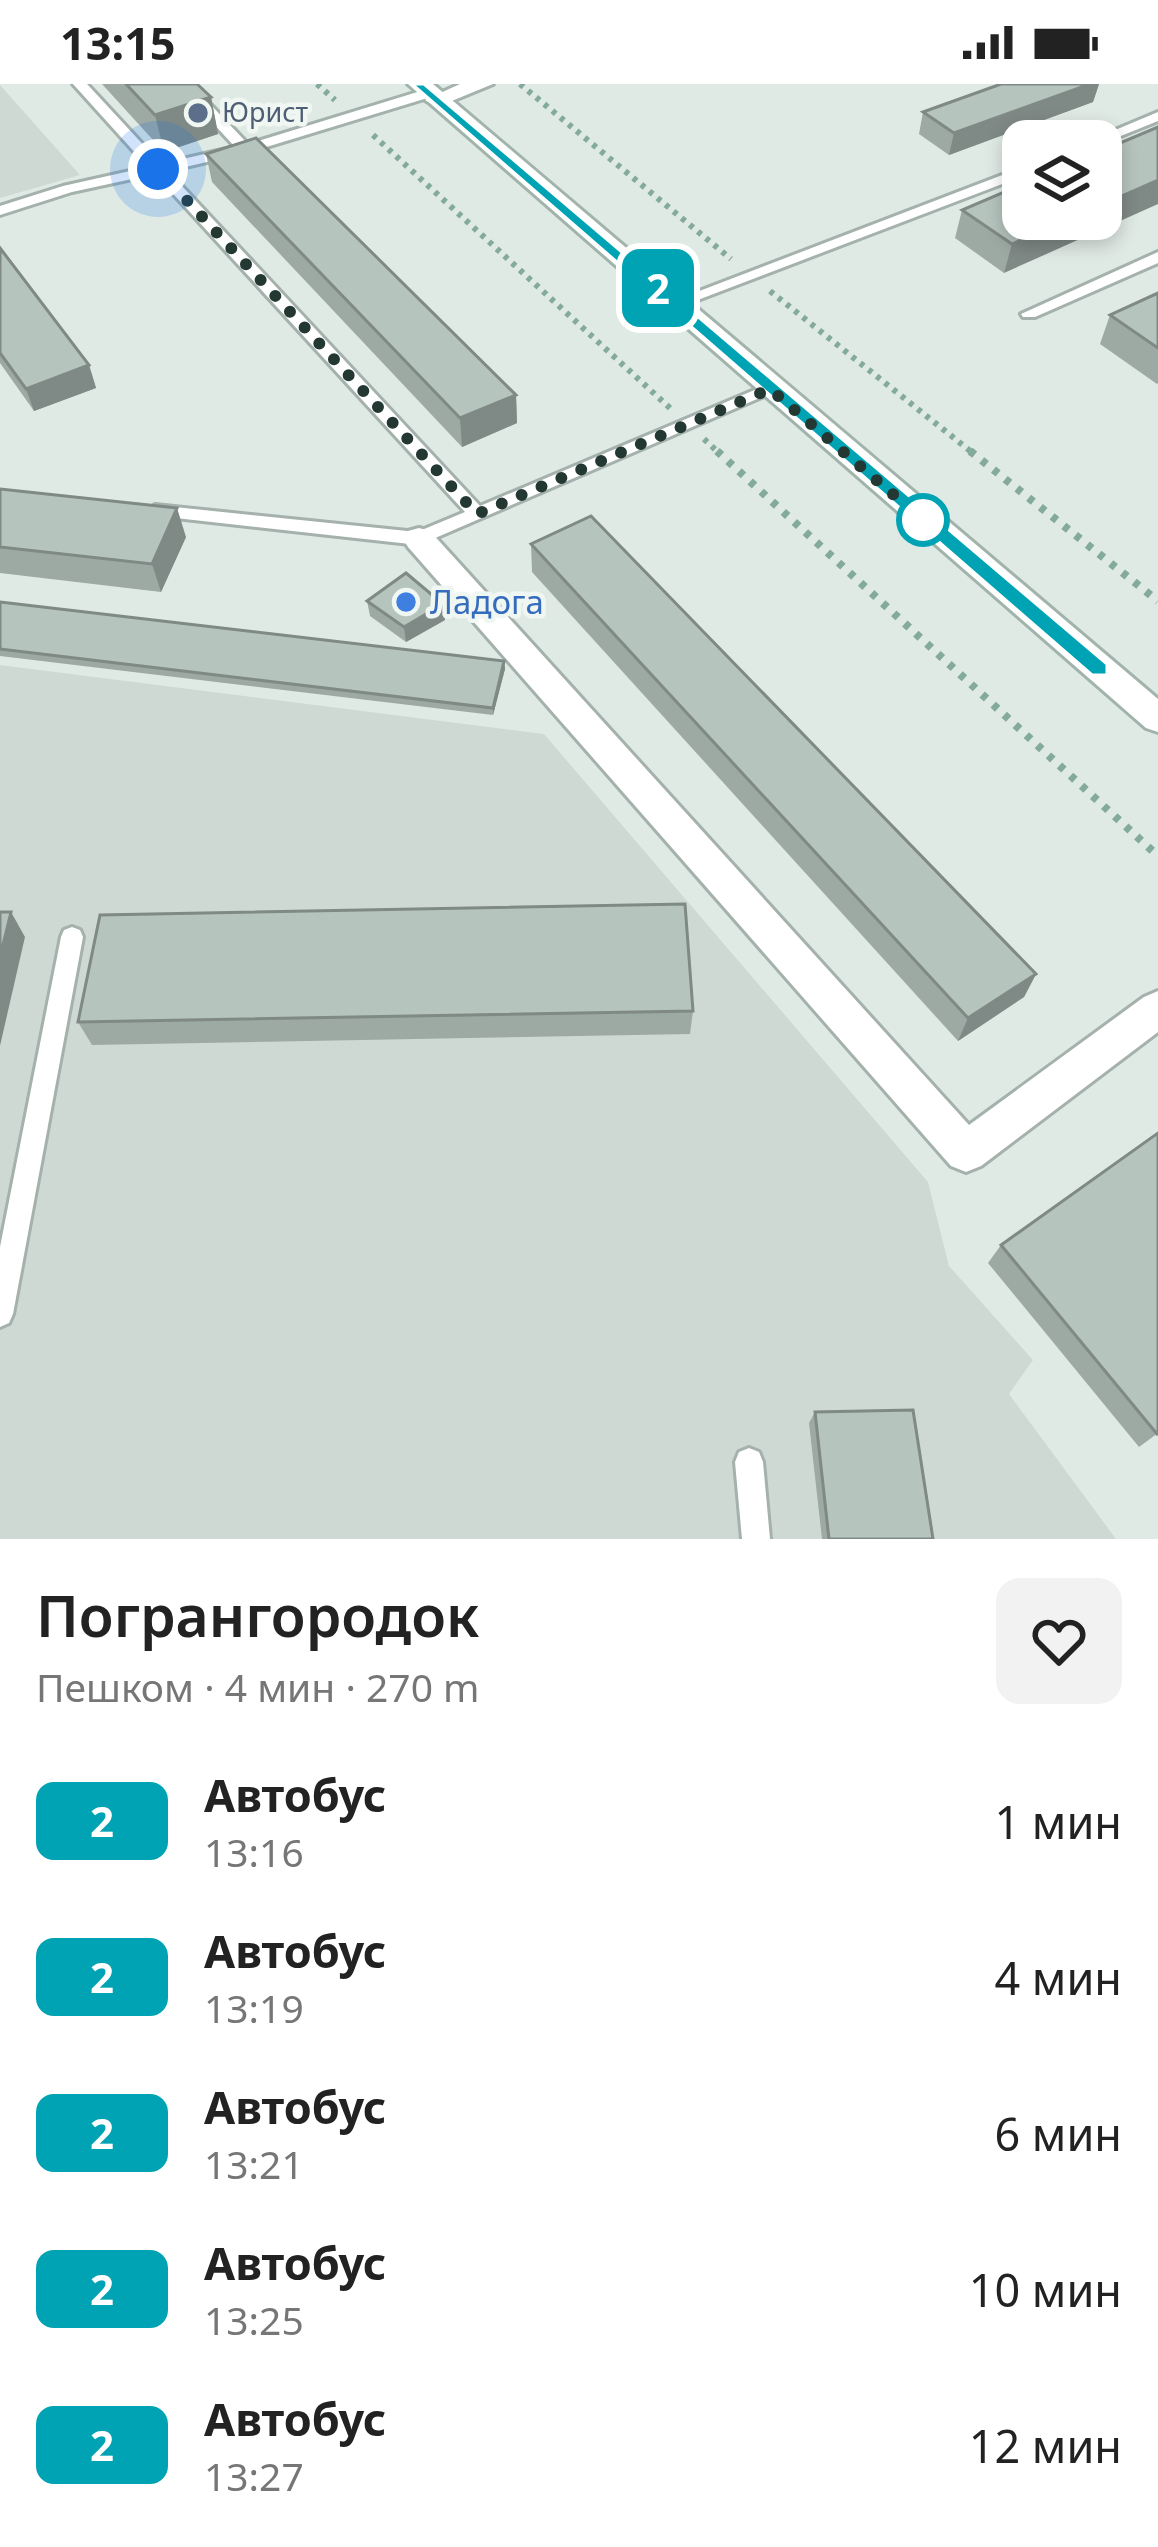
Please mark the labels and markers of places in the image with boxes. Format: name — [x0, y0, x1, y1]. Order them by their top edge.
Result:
place label: Юрист — [222, 93, 308, 130]
marker: Юрист — [185, 100, 211, 126]
unlabelled marker — [898, 495, 948, 545]
place label: Ладога — [430, 579, 544, 624]
marker: Ладога — [393, 589, 419, 615]

